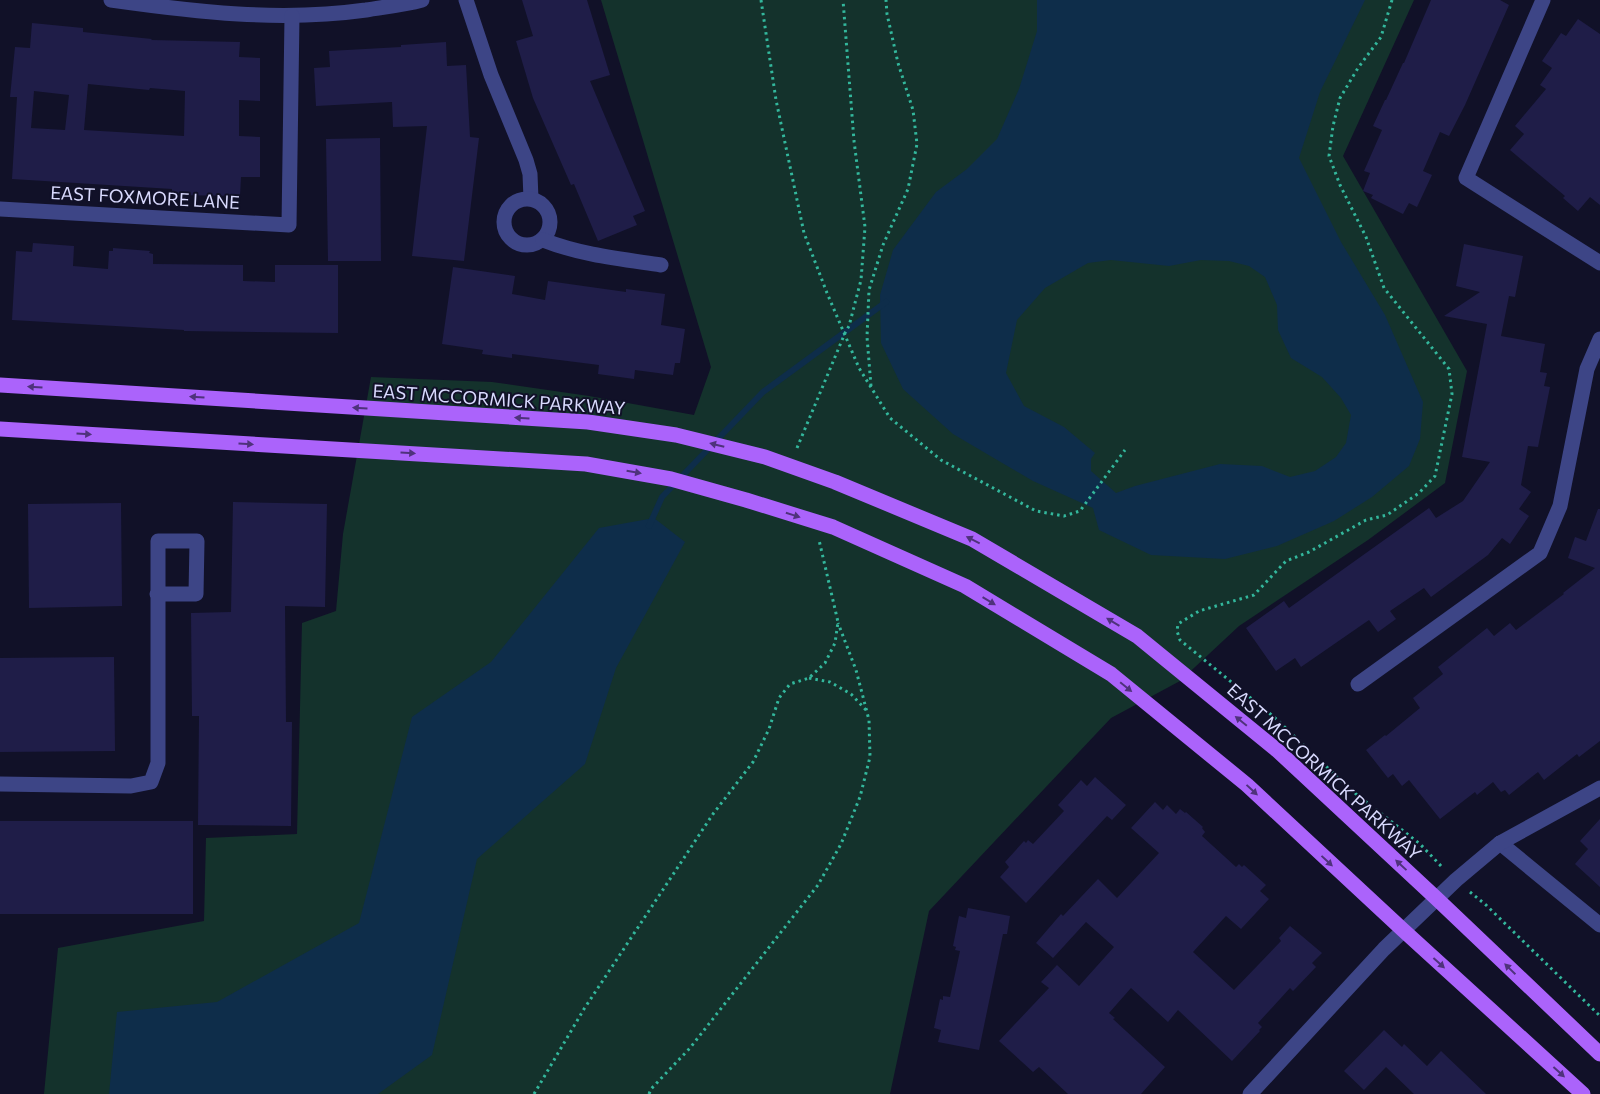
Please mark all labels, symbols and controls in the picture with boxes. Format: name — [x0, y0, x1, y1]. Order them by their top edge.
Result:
street label: EAST FOXMORE LANE — [50, 181, 240, 213]
street label: EAST MCCORMICK PARKWAY — [372, 379, 626, 419]
one-way arrow — [27, 383, 43, 391]
one-way arrow — [189, 393, 205, 401]
one-way arrow — [351, 403, 367, 411]
one-way arrow — [514, 413, 530, 421]
one-way arrow — [76, 430, 92, 438]
one-way arrow — [238, 440, 254, 448]
one-way arrow — [710, 441, 725, 449]
one-way arrow — [400, 450, 416, 458]
one-way arrow — [626, 469, 642, 477]
one-way arrow — [785, 511, 800, 519]
one-way arrow — [966, 536, 980, 544]
one-way arrow — [983, 596, 996, 605]
one-way arrow — [1107, 617, 1120, 626]
street label: EAST MCCORMICK PARKWAY — [1223, 678, 1426, 864]
one-way arrow — [1120, 682, 1133, 693]
one-way arrow — [1235, 715, 1248, 726]
one-way arrow — [1246, 784, 1258, 796]
one-way arrow — [1321, 855, 1333, 867]
one-way arrow — [1395, 859, 1407, 871]
one-way arrow — [1432, 957, 1444, 969]
one-way arrow — [1505, 963, 1517, 975]
one-way arrow — [1552, 1066, 1564, 1078]

